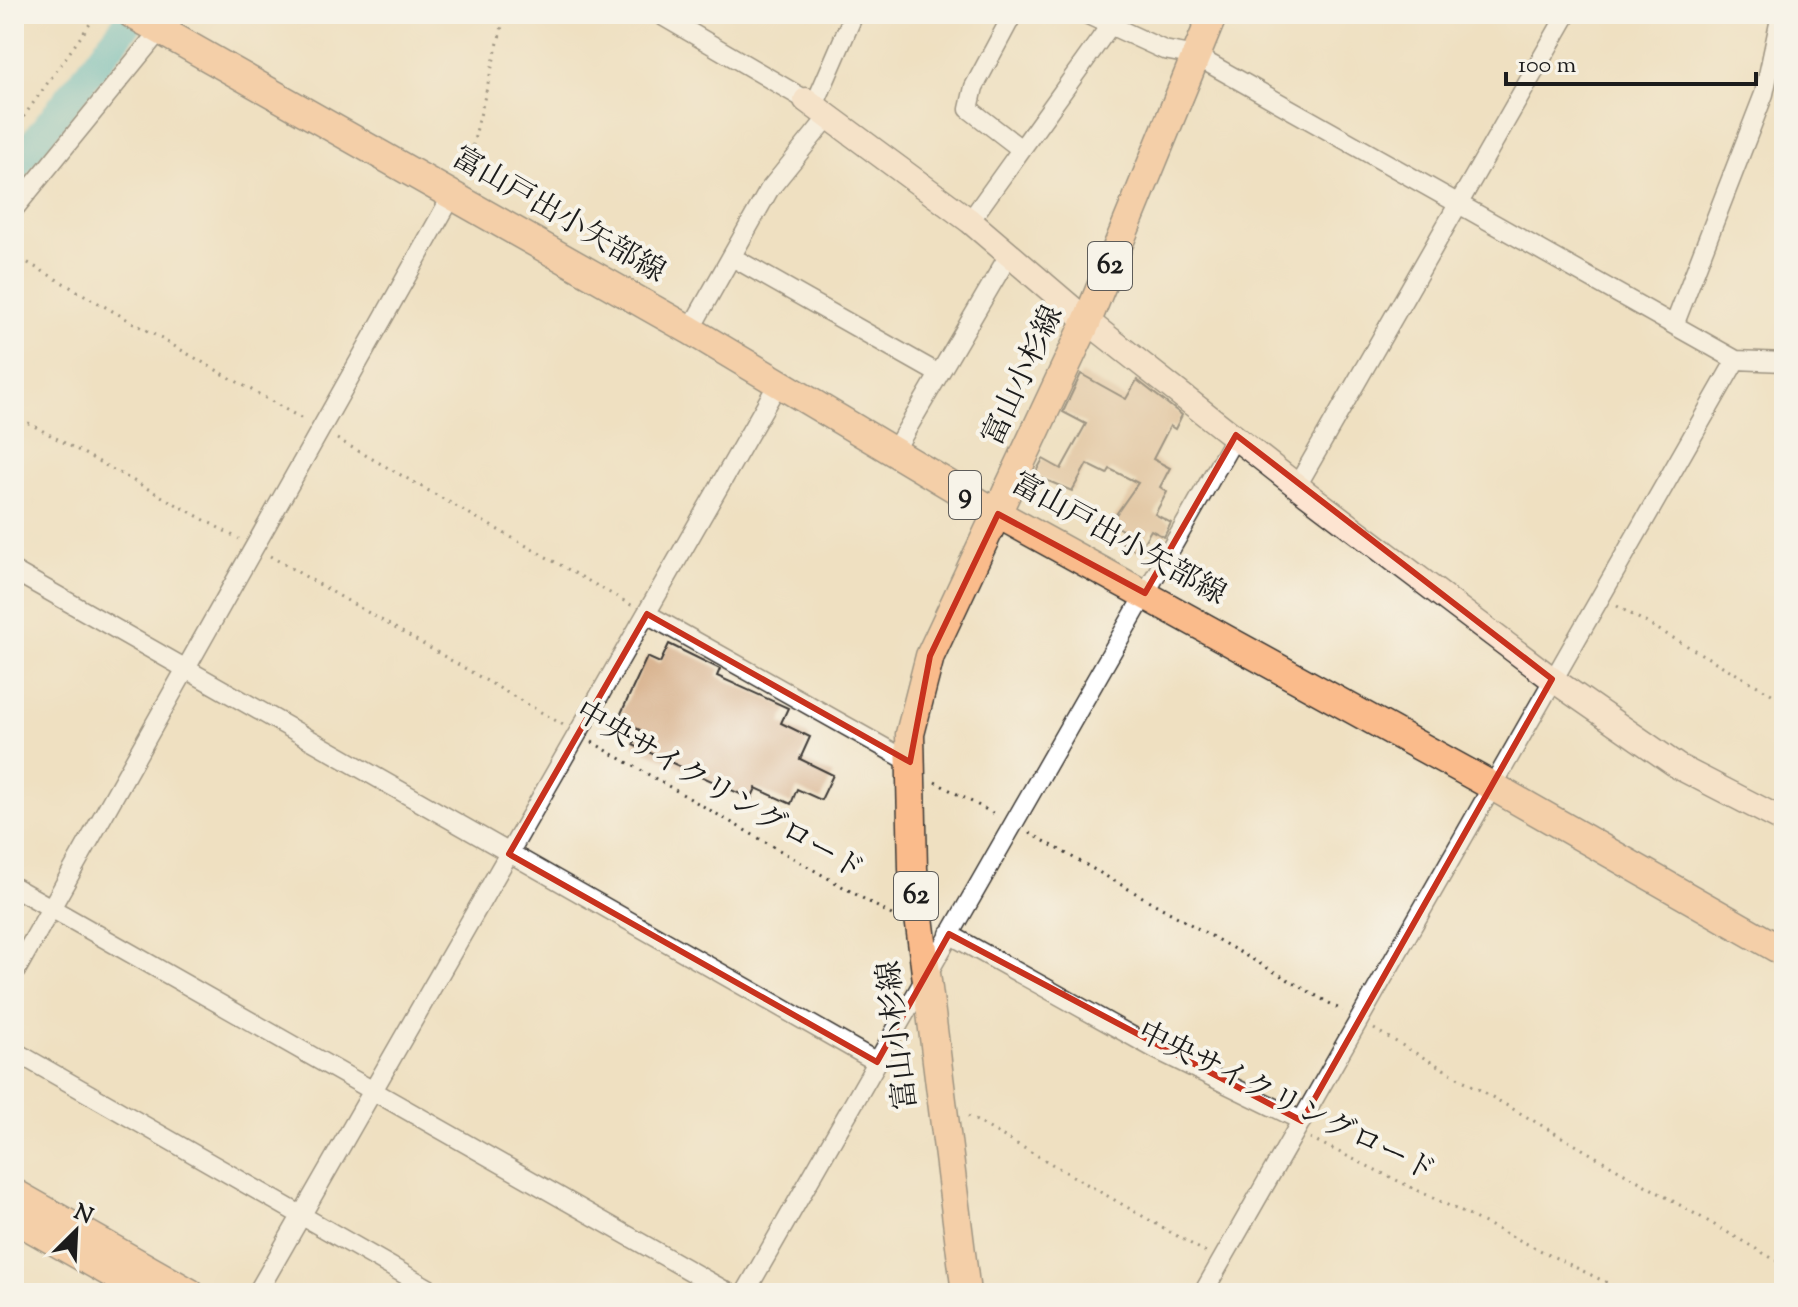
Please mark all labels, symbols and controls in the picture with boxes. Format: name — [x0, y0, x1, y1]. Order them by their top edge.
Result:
scale bar — [1506, 36, 1756, 86]
text: 100 m — [1518, 49, 1576, 83]
street label: 富山戸出小矢部線 — [443, 137, 673, 295]
road number: 62 — [1088, 242, 1132, 290]
street label: 富山小杉線 — [973, 299, 1075, 453]
street label: 富山戸出小矢部線 — [1003, 463, 1233, 617]
road number: 9 — [949, 471, 981, 519]
street label: 中央サイクリングロード — [567, 692, 871, 892]
road number: 62 — [894, 872, 938, 920]
street label: 富山小杉線 — [869, 958, 929, 1112]
street label: 中央サイクリングロード — [1130, 1012, 1442, 1194]
north arrow — [36, 1191, 116, 1271]
text: N — [68, 1197, 98, 1234]

